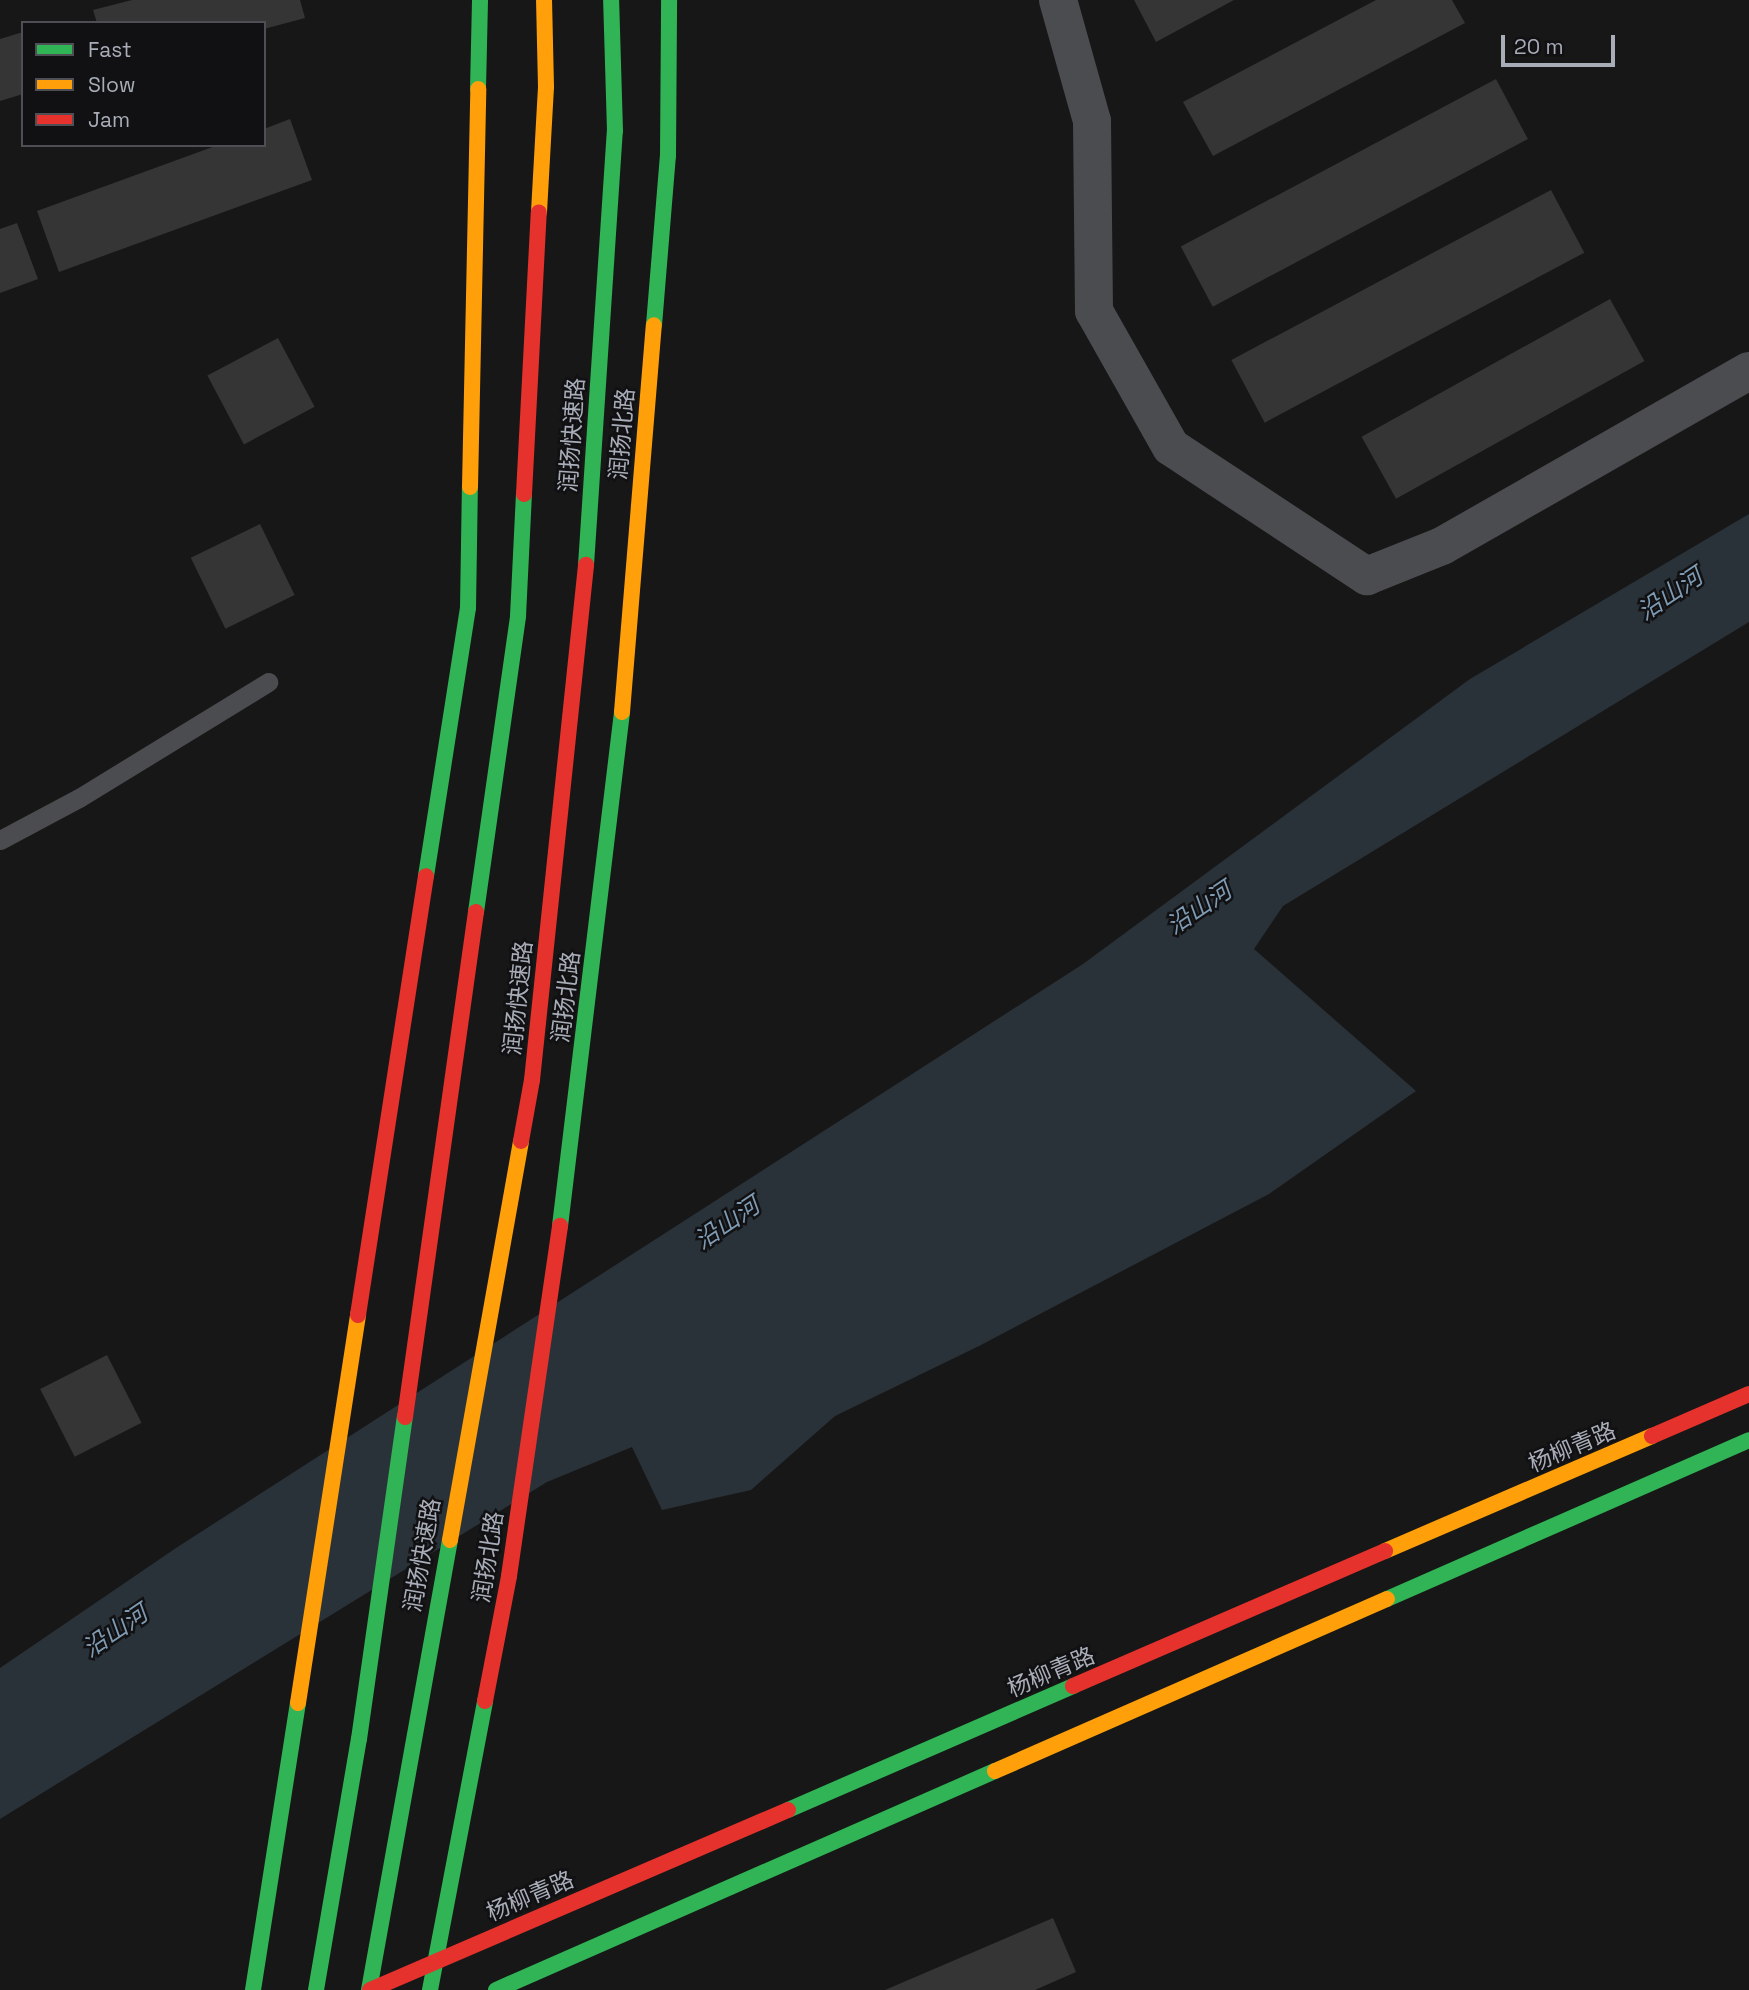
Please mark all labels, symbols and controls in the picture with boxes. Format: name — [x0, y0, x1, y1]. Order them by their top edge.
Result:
legend — [21, 21, 266, 147]
scale bar — [1504, 21, 1618, 65]
text: 20 m — [1514, 33, 1564, 60]
text: Fast — [88, 36, 132, 63]
text: Slow — [88, 71, 136, 98]
text: Jam — [88, 106, 130, 133]
street label: 润扬快速路 — [554, 377, 590, 493]
street label: 润扬北路 — [604, 387, 640, 481]
water label: 沿山河 — [1632, 562, 1708, 626]
water label: 沿山河 — [1161, 876, 1237, 940]
street label: 润扬快速路 — [498, 939, 538, 1057]
street label: 润扬北路 — [547, 950, 585, 1044]
water label: 沿山河 — [689, 1191, 765, 1255]
street label: 杨柳青路 — [1524, 1416, 1620, 1478]
street label: 润扬快速路 — [398, 1496, 446, 1614]
street label: 润扬北路 — [467, 1509, 509, 1605]
water label: 沿山河 — [77, 1599, 153, 1663]
street label: 杨柳青路 — [1003, 1641, 1099, 1703]
street label: 杨柳青路 — [482, 1865, 578, 1927]

